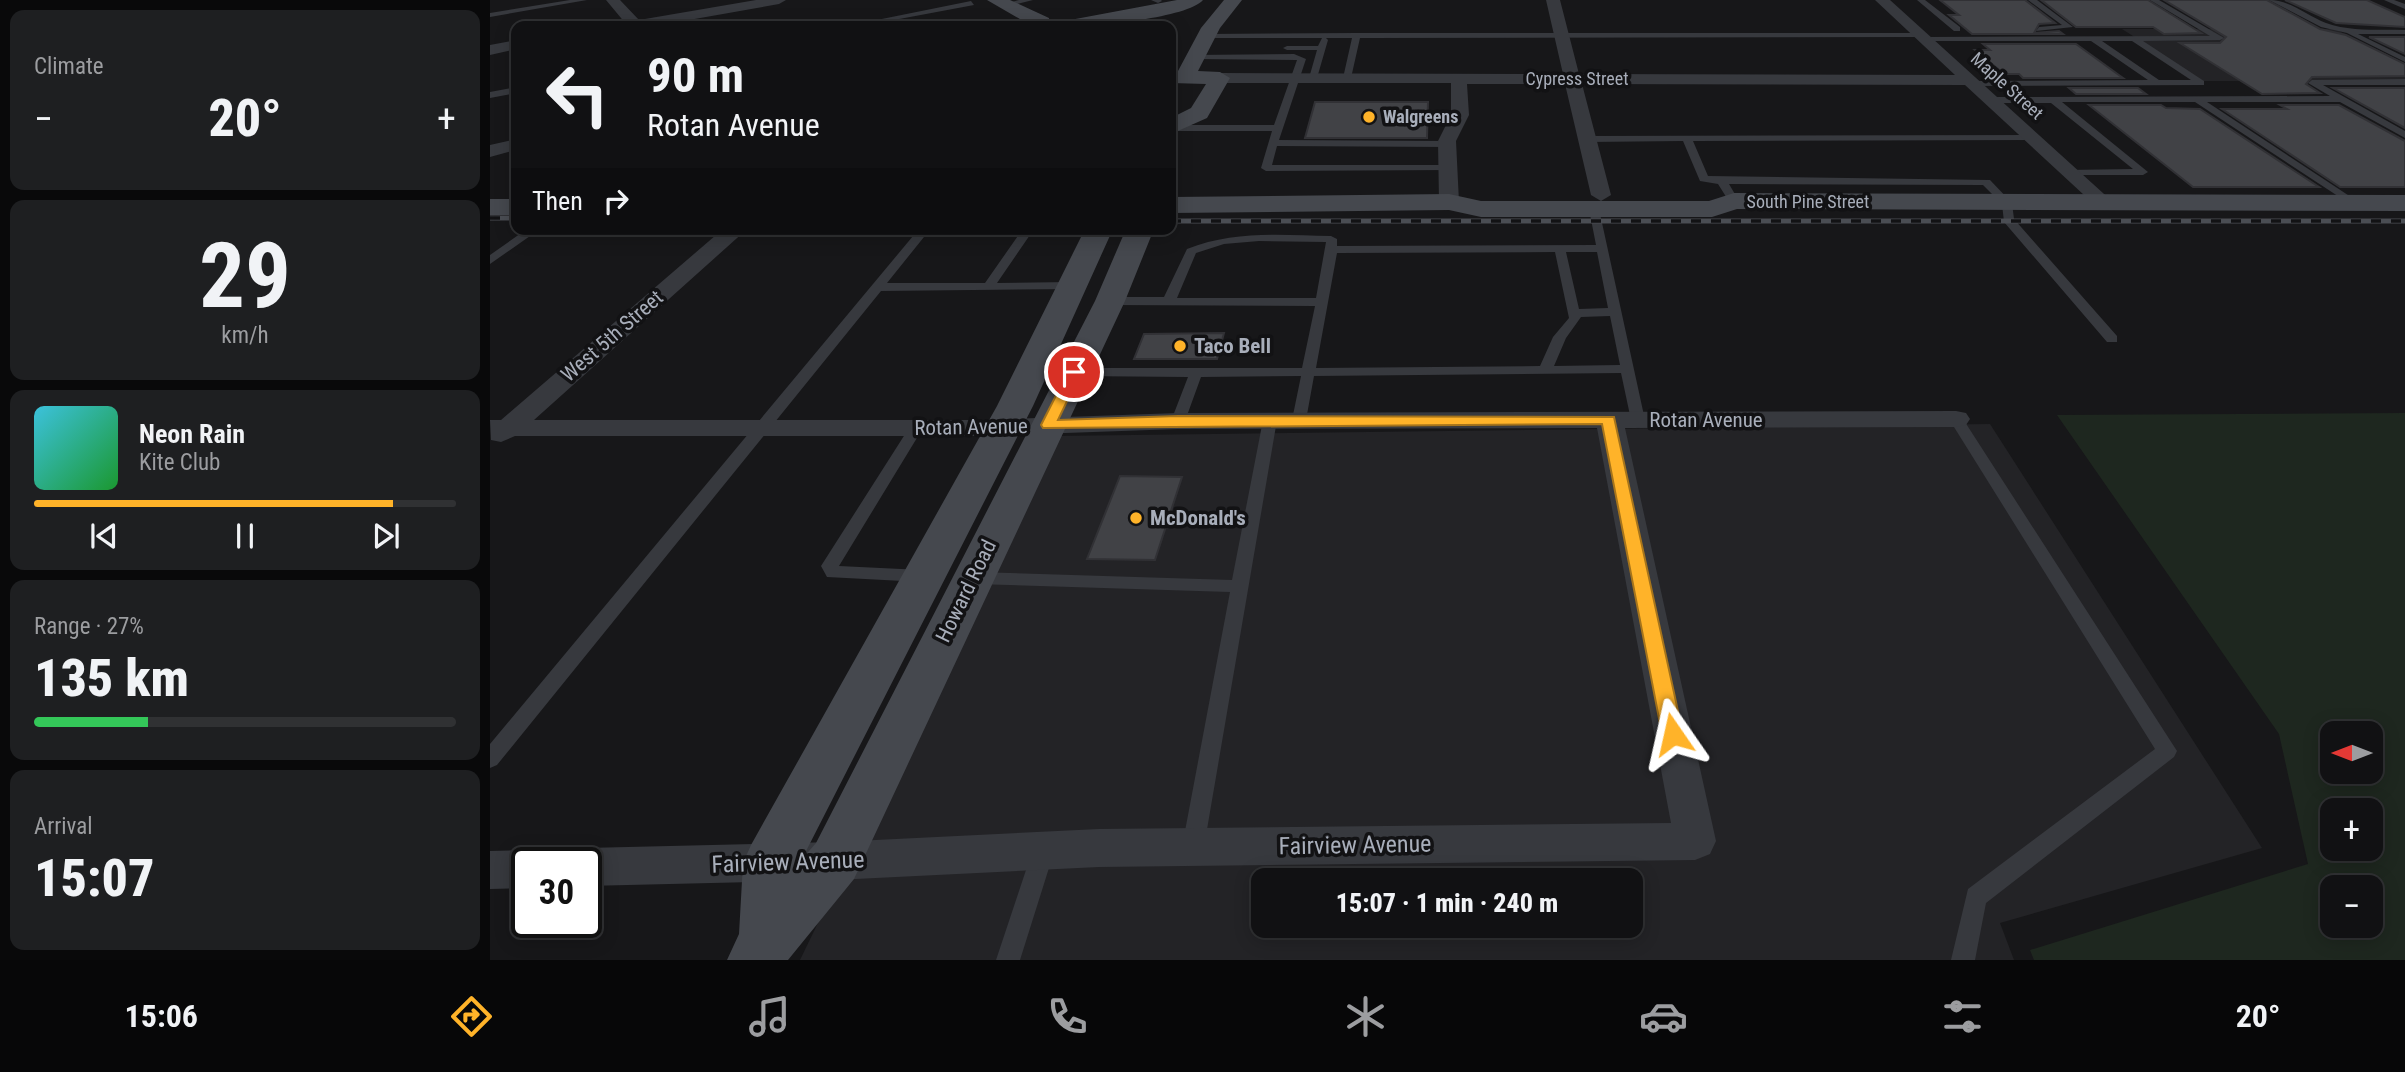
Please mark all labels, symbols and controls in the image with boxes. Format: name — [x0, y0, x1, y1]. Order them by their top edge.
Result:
text: 90 m — [647, 47, 744, 104]
street label: Maple Street — [1967, 48, 2048, 124]
icon: left — [532, 49, 623, 140]
text: Climate — [34, 53, 104, 80]
street label: Cypress Street — [1525, 68, 1629, 89]
text: 20° — [208, 88, 282, 149]
text: − — [34, 97, 53, 141]
text: + — [437, 97, 456, 141]
text: Rotan Avenue — [647, 106, 820, 144]
place label: Walgreens — [1383, 106, 1458, 127]
marker: Walgreens — [1361, 109, 1377, 125]
icon: right — [597, 182, 635, 220]
text: Then — [532, 186, 583, 216]
street label: South Pine Street — [1747, 191, 1869, 212]
text: 29 — [199, 223, 291, 329]
street label: West 5th Street — [556, 285, 668, 387]
text: km/h — [221, 322, 269, 349]
place label: Taco Bell — [1194, 334, 1271, 358]
marker: Taco Bell — [1172, 338, 1188, 354]
pin — [1044, 342, 1104, 402]
icon: arrive — [1055, 353, 1093, 391]
street label: Rotan Avenue — [1649, 408, 1763, 432]
street label: Rotan Avenue — [914, 414, 1028, 440]
text: Neon Rain — [139, 419, 245, 449]
text: Kite Club — [139, 449, 220, 476]
place label: McDonald's — [1150, 506, 1246, 530]
marker: McDonald's — [1128, 510, 1144, 526]
icon: previous — [85, 517, 123, 555]
icon: pause — [226, 517, 264, 555]
icon: next — [367, 517, 405, 555]
street label: Howard Road — [931, 536, 1001, 646]
text: Range · 27% — [34, 613, 144, 640]
text: 135 km — [34, 648, 189, 709]
position arrow — [1636, 697, 1710, 771]
north arrow — [2320, 721, 2384, 784]
map controls — [2320, 721, 2383, 938]
button: + — [2320, 798, 2383, 861]
text: Arrival — [34, 813, 93, 840]
street label: Fairview Avenue — [1278, 830, 1432, 860]
street label: Fairview Avenue — [711, 845, 865, 879]
speed limit sign: 30 — [511, 847, 602, 938]
text: 15:07 — [34, 848, 154, 909]
button: − — [2320, 875, 2383, 938]
text: 15:07 · 1 min · 240 m — [1336, 888, 1558, 918]
icon: directions — [447, 992, 496, 1041]
icon: music — [745, 992, 794, 1041]
icon: phone — [1043, 992, 1092, 1041]
icon: climate — [1341, 992, 1390, 1041]
icon: car — [1639, 992, 1688, 1041]
icon: filters — [1938, 992, 1987, 1041]
text: 15:06 — [125, 997, 198, 1035]
text: 20° — [2236, 997, 2280, 1035]

